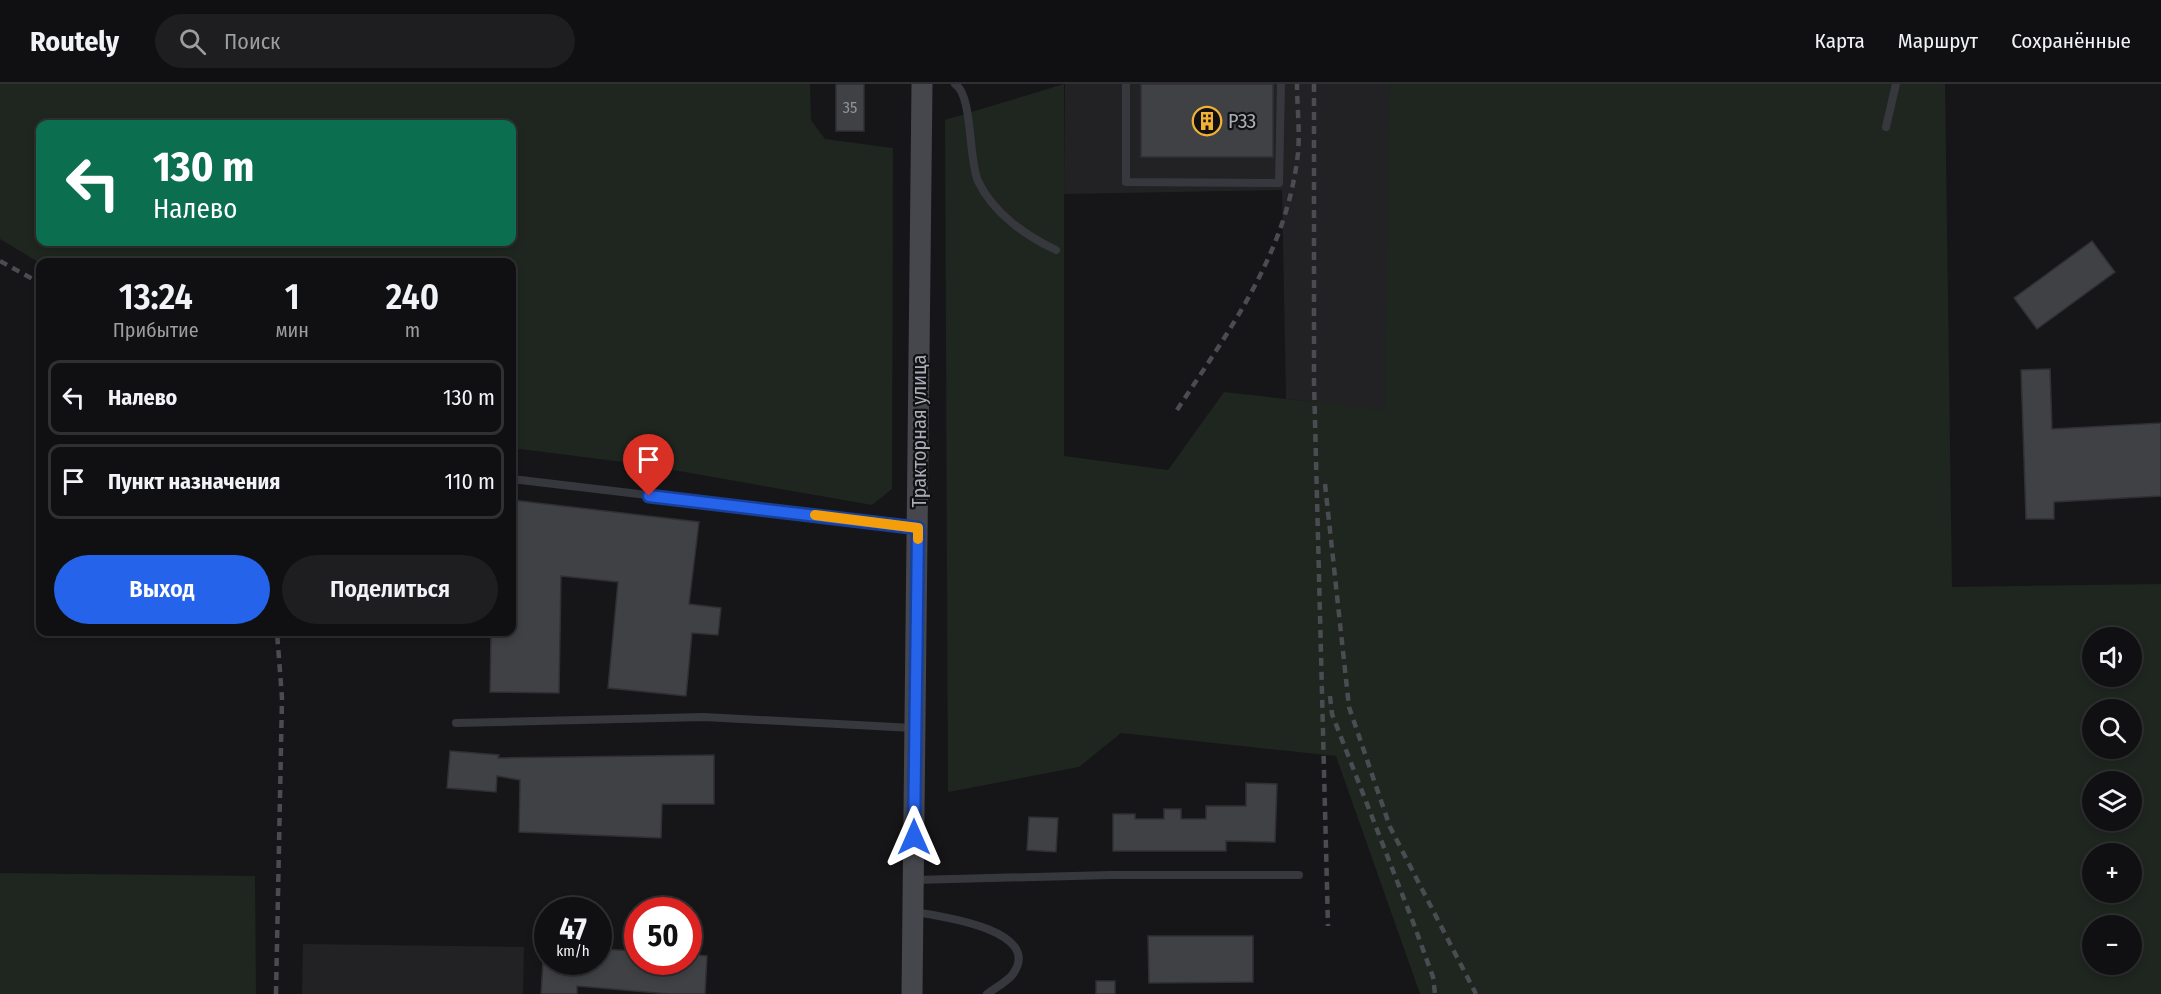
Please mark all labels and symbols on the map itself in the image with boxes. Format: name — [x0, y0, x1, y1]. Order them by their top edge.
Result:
house number: 35 — [843, 98, 857, 117]
building icon: РЗЗ — [1191, 105, 1223, 137]
place label: РЗЗ — [1228, 109, 1256, 133]
street label: Тракторная улица — [907, 355, 931, 507]
pin — [623, 434, 674, 496]
position arrow — [882, 805, 946, 869]
speed limit sign: 50 — [624, 897, 702, 975]

